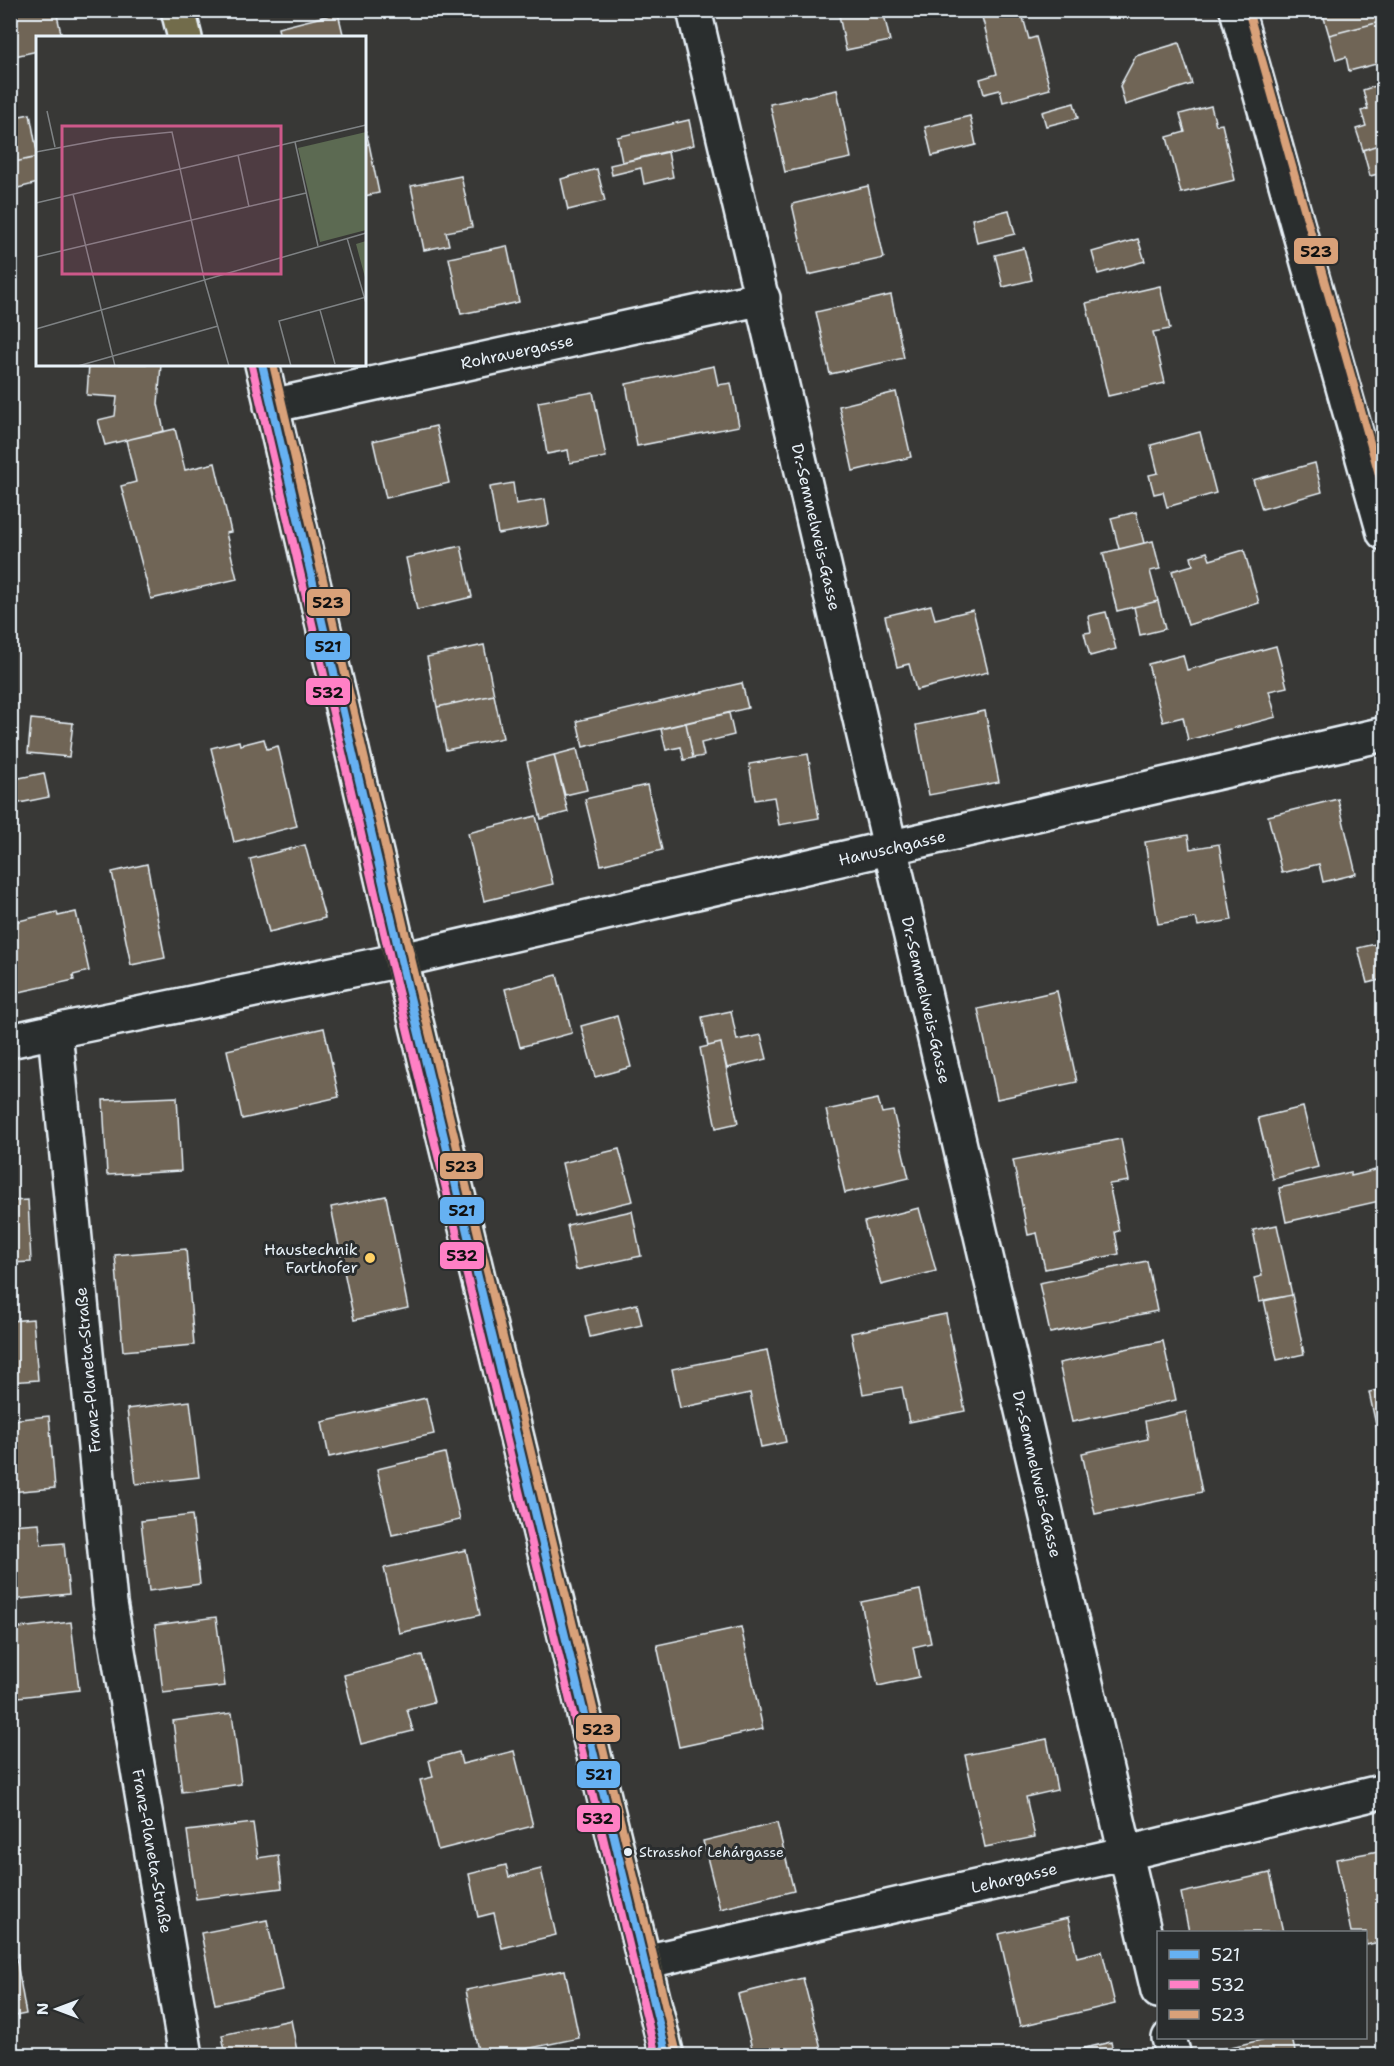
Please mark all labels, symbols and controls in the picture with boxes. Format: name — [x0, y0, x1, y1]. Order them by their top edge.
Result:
inset map — [36, 36, 366, 366]
line badge: 523 — [1293, 237, 1339, 265]
text: 523 — [1300, 241, 1332, 262]
street label: Rohrauergasse — [459, 330, 575, 374]
street label: Dr.-Semmelweis-Gasse — [787, 441, 845, 613]
line badge: 523 — [306, 588, 351, 617]
text: 523 — [312, 592, 344, 613]
line badge: 521 — [305, 632, 351, 661]
text: 521 — [314, 636, 342, 657]
line badge: 532 — [305, 677, 351, 706]
text: 532 — [312, 682, 344, 703]
street label: Hanuschgasse — [836, 825, 948, 871]
street label: Dr.-Semmelweis-Gasse — [897, 914, 955, 1086]
line badge: 523 — [439, 1152, 484, 1180]
text: 523 — [445, 1156, 477, 1177]
line badge: 521 — [439, 1196, 485, 1225]
text: 521 — [448, 1200, 476, 1221]
place label: Haustechnik Farthofer — [264, 1239, 358, 1278]
line badge: 532 — [439, 1241, 485, 1270]
text: 532 — [446, 1245, 478, 1266]
marker: Haustechnik Farthofer — [363, 1251, 377, 1265]
street label: Franz-Planeta-Straße — [70, 1286, 106, 1454]
street label: Dr.-Semmelweis-Gasse — [1008, 1388, 1066, 1560]
line badge: 523 — [575, 1714, 621, 1743]
text: 523 — [582, 1719, 614, 1740]
line badge: 521 — [576, 1760, 621, 1789]
text: 521 — [585, 1764, 613, 1785]
street label: Franz-Planeta-Straße — [127, 1767, 177, 1935]
line badge: 532 — [576, 1804, 621, 1833]
text: 532 — [582, 1808, 614, 1829]
place label: Strasshof Lehárgasse — [639, 1843, 784, 1861]
marker: Strasshof Lehárgasse — [622, 1846, 634, 1858]
street label: Lehargasse — [969, 1858, 1059, 1898]
legend — [1157, 1931, 1367, 2039]
text: 521 — [1211, 1943, 1240, 1967]
text: 532 — [1211, 1973, 1245, 1997]
north arrow — [27, 1979, 87, 2039]
text: N — [32, 2003, 53, 2015]
text: 523 — [1211, 2003, 1245, 2027]

